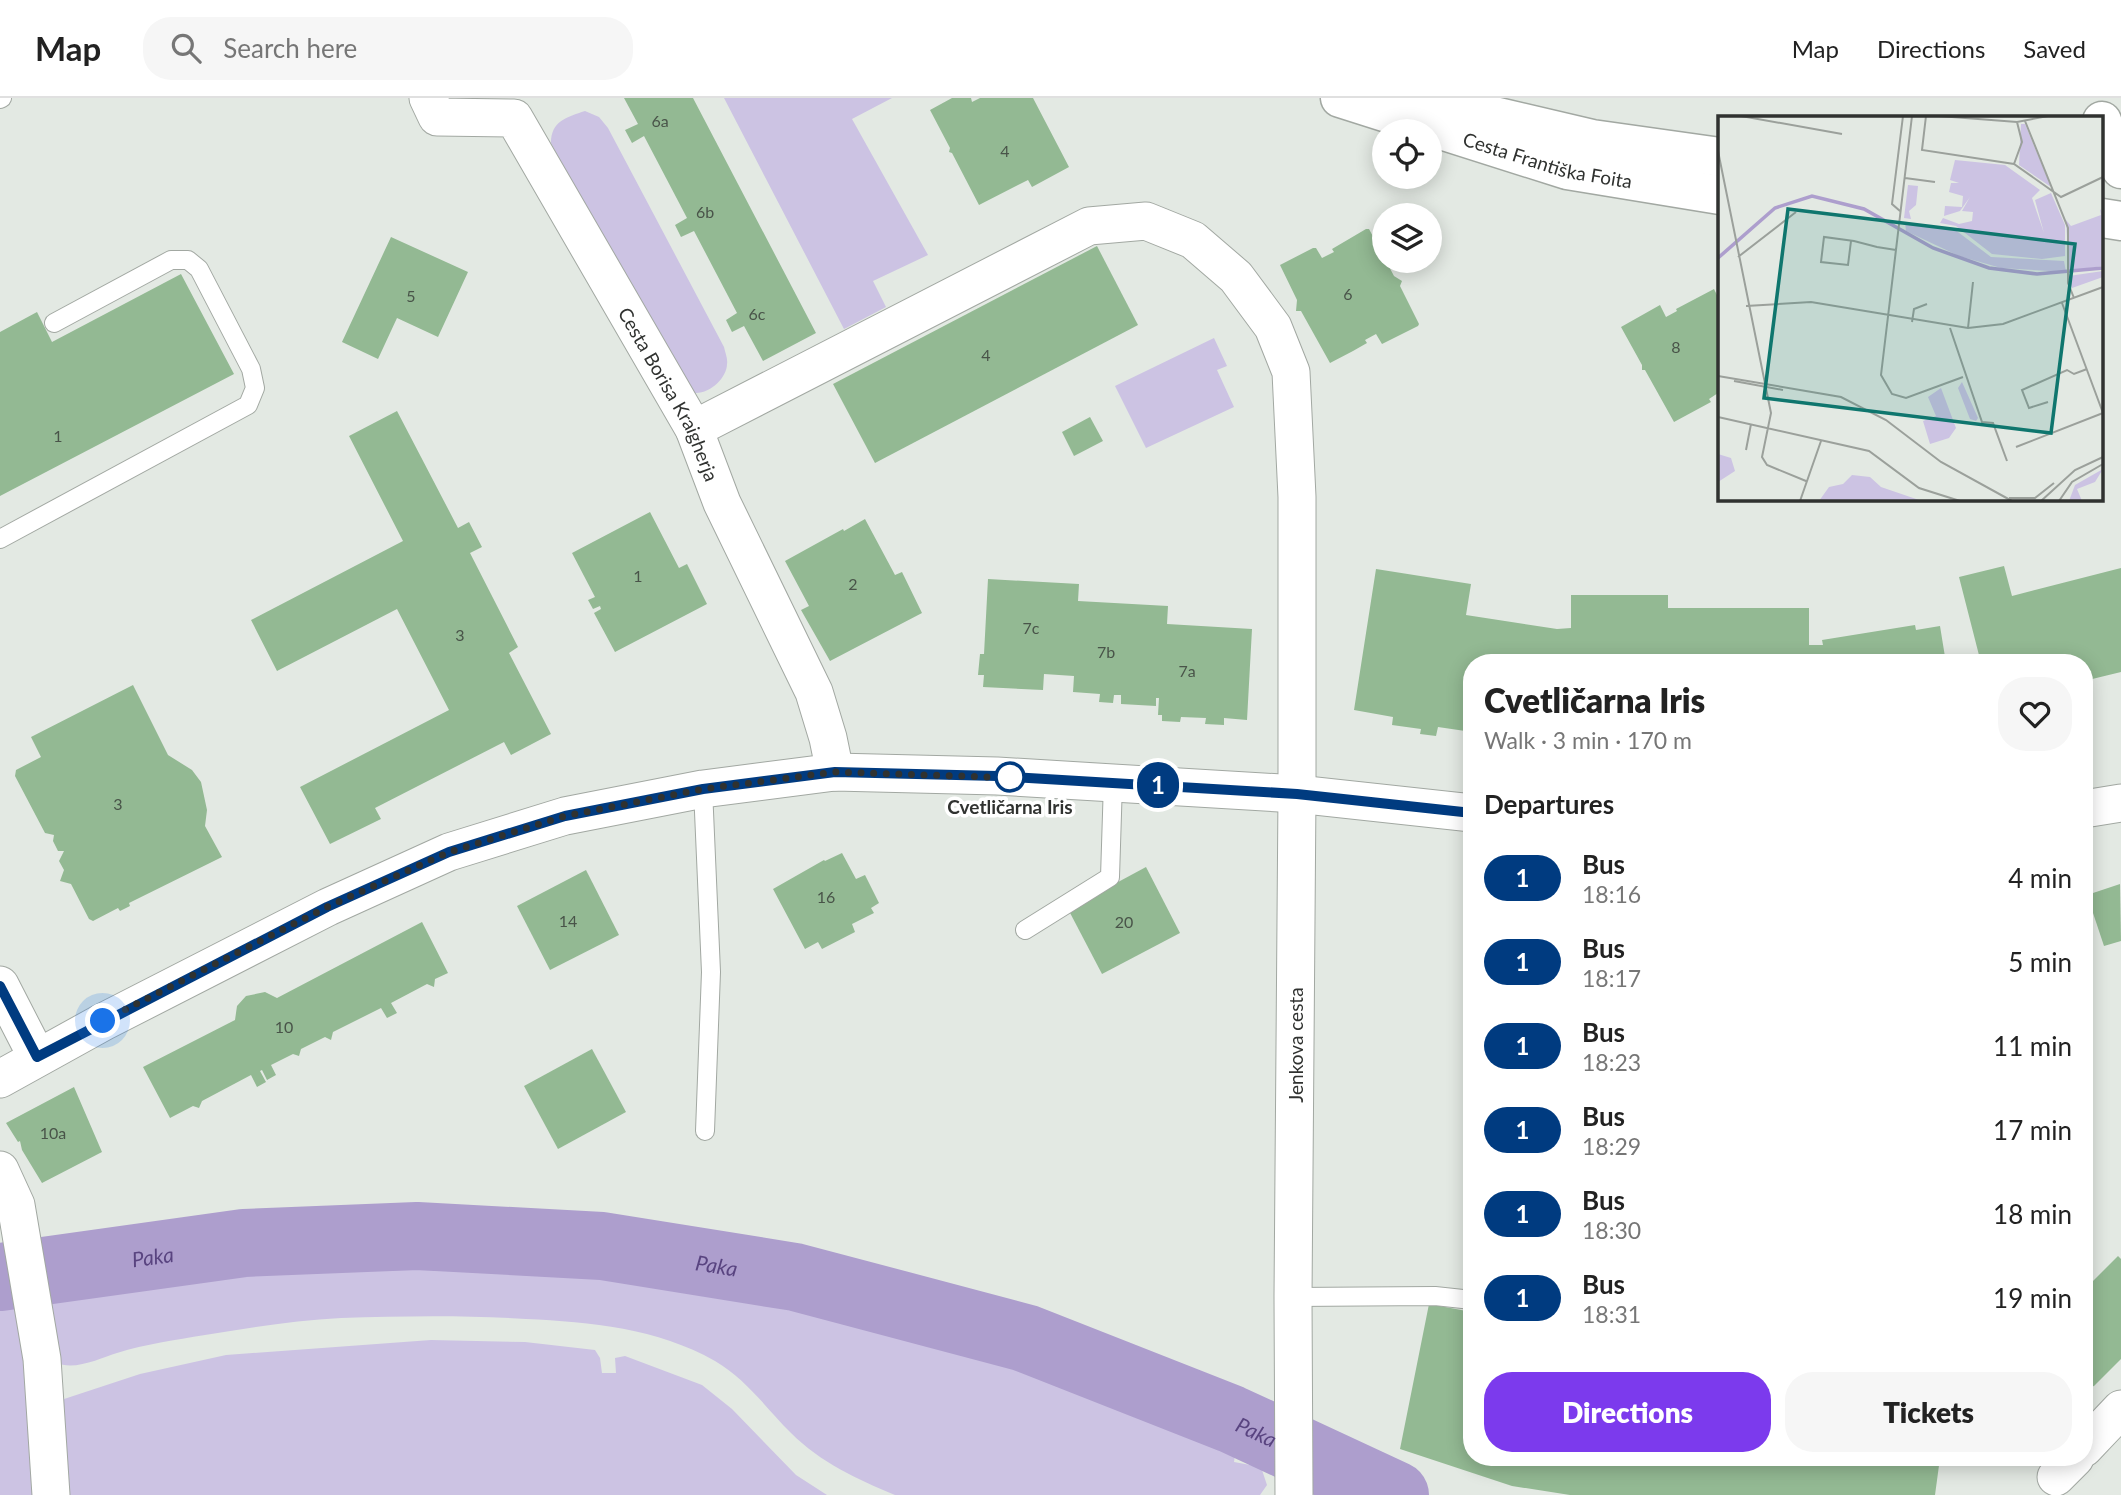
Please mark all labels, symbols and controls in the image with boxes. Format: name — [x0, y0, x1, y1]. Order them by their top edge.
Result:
search box — [143, 17, 633, 80]
text: Map — [35, 28, 101, 68]
icon: search — [167, 29, 205, 67]
text: Search here — [223, 32, 357, 64]
text: Map — [1792, 34, 1839, 63]
text: Directions — [1877, 34, 1985, 63]
text: Saved — [2023, 34, 2086, 63]
house number: 6a — [651, 111, 669, 130]
inset map — [1718, 116, 2104, 500]
map controls — [1372, 119, 1442, 273]
button: locate — [1372, 119, 1442, 189]
street label: Cesta Františka Foita — [1460, 126, 1634, 192]
house number: 4 — [1000, 141, 1010, 160]
house number: 6b — [696, 202, 714, 221]
button: layers — [1372, 203, 1442, 273]
house number: 6 — [1343, 284, 1353, 303]
house number: 5 — [406, 286, 416, 305]
street label: Cesta Borisa Kraigherja — [614, 303, 724, 484]
house number: 6c — [749, 304, 766, 323]
house number: 8 — [1671, 337, 1681, 356]
house number: 4 — [981, 345, 991, 364]
house number: 1 — [53, 426, 63, 445]
house number: 1 — [633, 566, 643, 585]
house number: 2 — [848, 574, 858, 593]
house number: 7c — [1023, 618, 1040, 637]
house number: 3 — [455, 625, 465, 644]
house number: 7b — [1097, 642, 1115, 661]
house number: 7a — [1178, 661, 1196, 680]
button: heart — [1998, 677, 2072, 751]
text: Cvetličarna Iris — [1484, 680, 1705, 720]
text: Walk · 3 min · 170 m — [1484, 726, 1692, 754]
marker: Cvetličarna Iris — [995, 762, 1025, 792]
line badge: 1 — [1135, 762, 1181, 808]
text: 1 — [1151, 770, 1165, 799]
text: Departures — [1484, 788, 1614, 820]
house number: 3 — [113, 794, 123, 813]
place label: Cvetličarna Iris — [947, 795, 1073, 818]
text: Bus — [1582, 848, 1625, 880]
text: 4 min — [2008, 862, 2072, 894]
text: 1 — [1516, 863, 1529, 892]
text: 18:16 — [1582, 880, 1641, 908]
house number: 16 — [817, 887, 835, 906]
house number: 14 — [559, 911, 577, 930]
house number: 20 — [1115, 912, 1133, 931]
text: Bus — [1582, 932, 1625, 964]
text: 5 min — [2008, 946, 2072, 978]
text: 1 — [1516, 947, 1529, 976]
text: 18:17 — [1582, 964, 1641, 992]
street label: Jenkova cesta — [1284, 987, 1307, 1103]
your location — [85, 1003, 120, 1038]
text: Bus — [1582, 1016, 1625, 1048]
house number: 10 — [275, 1017, 293, 1036]
text: 11 min — [1993, 1030, 2072, 1062]
text: 1 — [1516, 1031, 1529, 1060]
text: 18:23 — [1582, 1048, 1641, 1076]
text: Bus — [1582, 1100, 1625, 1132]
text: 17 min — [1993, 1114, 2072, 1146]
text: 1 — [1516, 1115, 1529, 1144]
house number: 10a — [40, 1123, 66, 1142]
text: 18:29 — [1582, 1132, 1641, 1160]
text: Bus — [1582, 1184, 1625, 1216]
text: 18 min — [1993, 1198, 2072, 1230]
text: 1 — [1516, 1199, 1529, 1228]
text: 18:30 — [1582, 1216, 1641, 1244]
water label: Paka — [130, 1240, 175, 1271]
water label: Paka — [694, 1249, 739, 1280]
text: Bus — [1582, 1268, 1625, 1300]
text: 19 min — [1993, 1282, 2072, 1314]
text: 1 — [1516, 1283, 1529, 1312]
text: 18:31 — [1582, 1300, 1641, 1328]
button: Directions — [1484, 1372, 1771, 1452]
button: Tickets — [1785, 1372, 2072, 1452]
water label: Paka — [1233, 1411, 1281, 1451]

